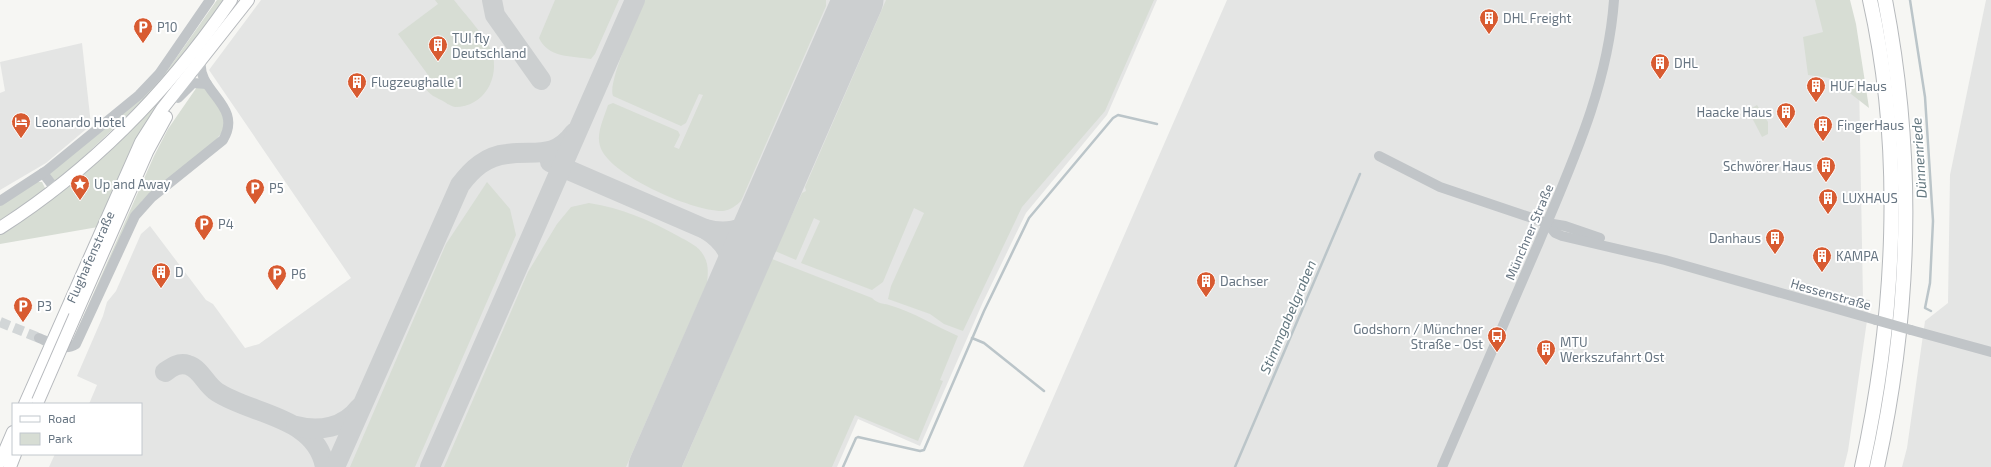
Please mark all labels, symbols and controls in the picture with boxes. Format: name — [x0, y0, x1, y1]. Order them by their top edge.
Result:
building icon: DHL Freight — [1478, 7, 1500, 35]
place label: DHL Freight — [1503, 10, 1571, 26]
parking icon: P10 — [132, 16, 154, 44]
place label: P10 — [157, 19, 178, 35]
place label: TUI fly Deutschland — [452, 30, 527, 61]
building icon: TUI fly Deutschland — [427, 34, 449, 62]
building icon: DHL — [1649, 52, 1671, 80]
place label: DHL — [1674, 55, 1698, 71]
building icon: Flugzeughalle 1 — [346, 71, 368, 99]
place label: Flugzeughalle 1 — [371, 74, 462, 90]
building icon: HUF Haus — [1805, 75, 1827, 103]
place label: HUF Haus — [1830, 78, 1887, 94]
building icon: Haacke Haus — [1775, 101, 1797, 129]
place label: Haacke Haus — [1697, 104, 1772, 120]
hotel icon: Leonardo Hotel — [10, 111, 32, 139]
place label: Leonardo Hotel — [35, 114, 126, 130]
building icon: FingerHaus — [1812, 114, 1834, 142]
place label: FingerHaus — [1837, 117, 1904, 133]
water label: Dünnenriede — [1907, 117, 1930, 199]
building icon: Schwörer Haus — [1815, 155, 1837, 183]
place label: Schwörer Haus — [1723, 158, 1812, 174]
place icon: Up and Away — [69, 173, 91, 201]
place label: Up and Away — [94, 176, 171, 192]
parking icon: P5 — [244, 177, 266, 205]
place label: P5 — [269, 180, 284, 196]
street label: Münchner Straße — [1502, 181, 1556, 282]
building icon: LUXHAUS — [1817, 187, 1839, 215]
place label: LUXHAUS — [1842, 190, 1898, 206]
street label: Flughafenstraße — [63, 208, 117, 306]
parking icon: P4 — [193, 213, 215, 241]
place label: P4 — [218, 216, 234, 232]
building icon: Danhaus — [1764, 227, 1786, 255]
place label: Danhaus — [1709, 230, 1761, 246]
building icon: KAMPA — [1811, 245, 1833, 273]
place label: KAMPA — [1836, 248, 1878, 264]
water label: Stimmgabelgraben — [1256, 257, 1319, 376]
building icon: D — [150, 261, 172, 289]
parking icon: P6 — [266, 263, 288, 291]
place label: D — [175, 264, 184, 280]
place label: P6 — [291, 266, 306, 282]
building icon: Dachser — [1195, 270, 1217, 298]
place label: Dachser — [1220, 273, 1268, 289]
street label: Hessenstraße — [1789, 275, 1873, 313]
parking icon: P3 — [12, 295, 34, 323]
place label: P3 — [37, 298, 52, 314]
place label: Godshorn / Münchner Straße - Ost — [1353, 321, 1483, 352]
bus stop icon: Godshorn / Münchner Straße - Ost — [1486, 325, 1508, 353]
place label: MTU Werkszufahrt Ost — [1560, 334, 1665, 365]
building icon: MTU Werkszufahrt Ost — [1535, 338, 1557, 366]
legend — [12, 403, 142, 455]
text: Road — [48, 411, 76, 425]
text: Park — [48, 431, 73, 445]

